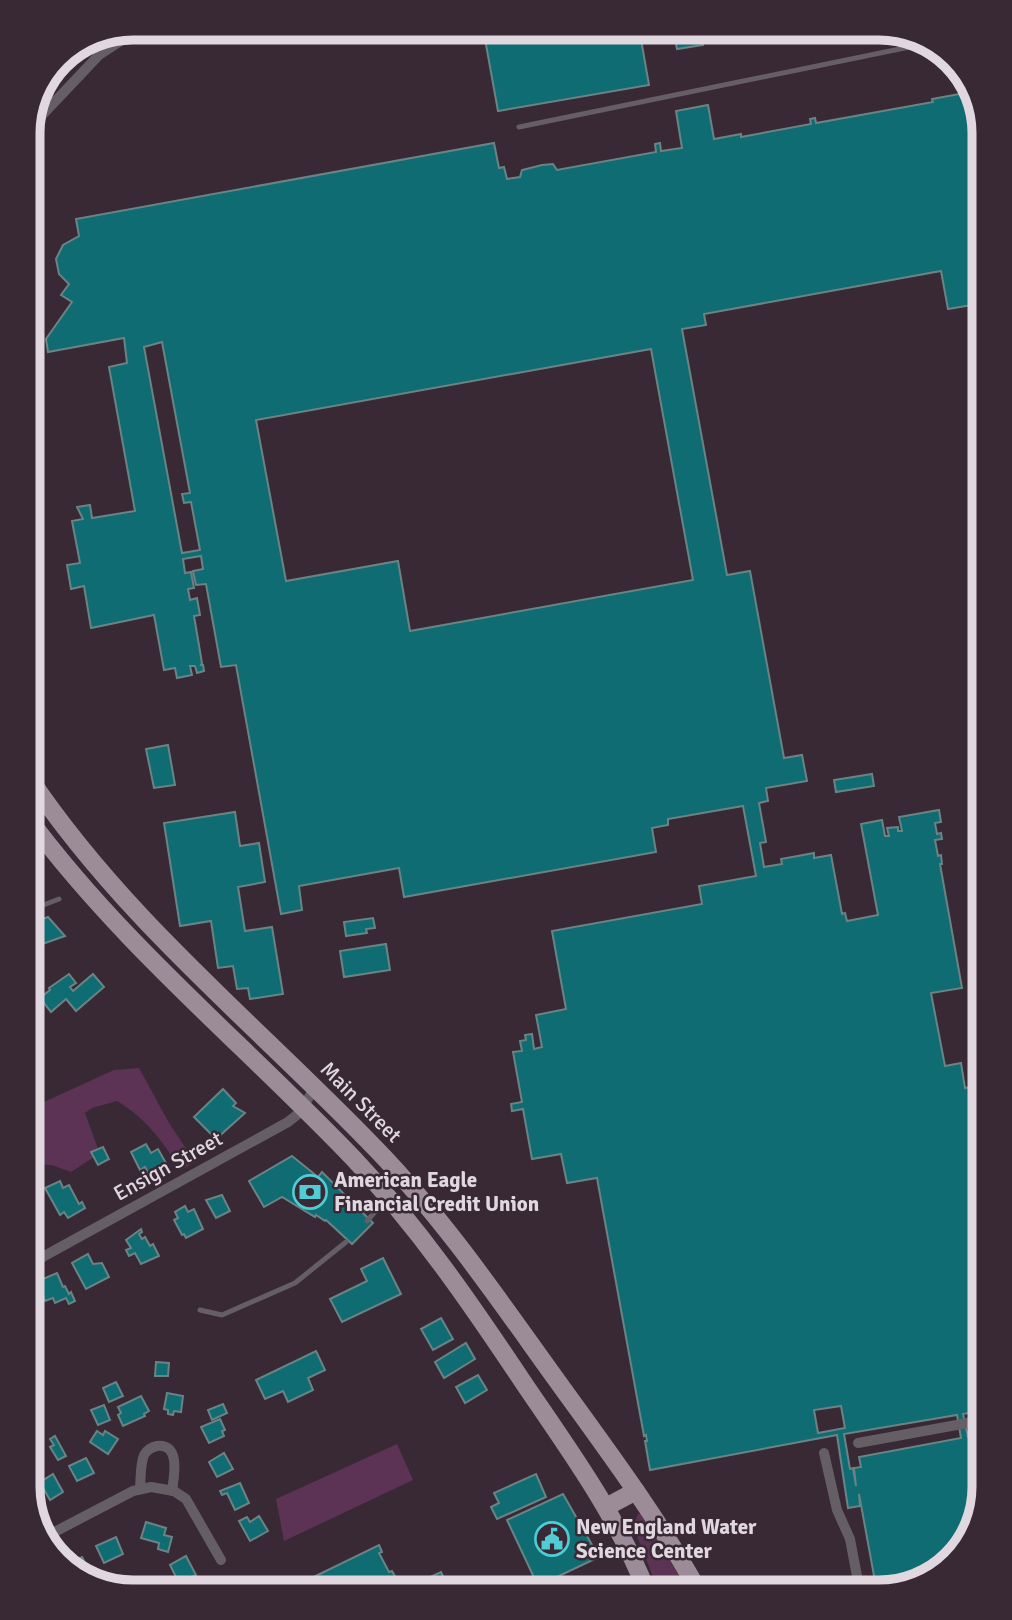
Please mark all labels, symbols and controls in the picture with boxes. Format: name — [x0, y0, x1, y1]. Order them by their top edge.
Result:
street label: Main Street — [315, 1056, 407, 1148]
street label: Ensign Street — [109, 1126, 227, 1206]
place label: American Eagle Financial Credit Union — [334, 1167, 539, 1217]
bank icon: American Eagle Financial Credit Union — [291, 1173, 329, 1211]
place label: New England Water Science Center — [576, 1514, 757, 1564]
public building icon: New England Water Science Center — [533, 1520, 571, 1558]

